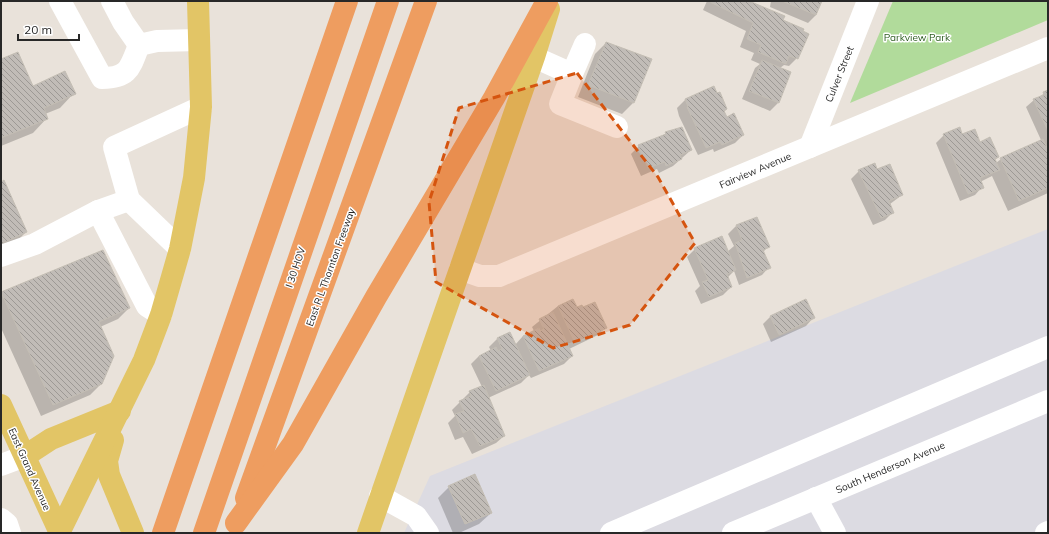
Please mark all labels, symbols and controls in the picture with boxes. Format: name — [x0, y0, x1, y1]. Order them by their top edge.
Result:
scale bar — [18, 16, 79, 42]
text: 20 m — [24, 22, 52, 37]
park label: Parkview Park — [884, 31, 951, 44]
street label: Culver Street — [822, 44, 857, 104]
street label: Fairview Avenue — [717, 149, 793, 191]
street label: East R L Thornton Freeway — [303, 206, 358, 328]
street label: I 30 HOV — [282, 245, 308, 289]
street label: East Grand Avenue — [5, 426, 54, 513]
street label: South Henderson Avenue — [834, 438, 947, 496]

